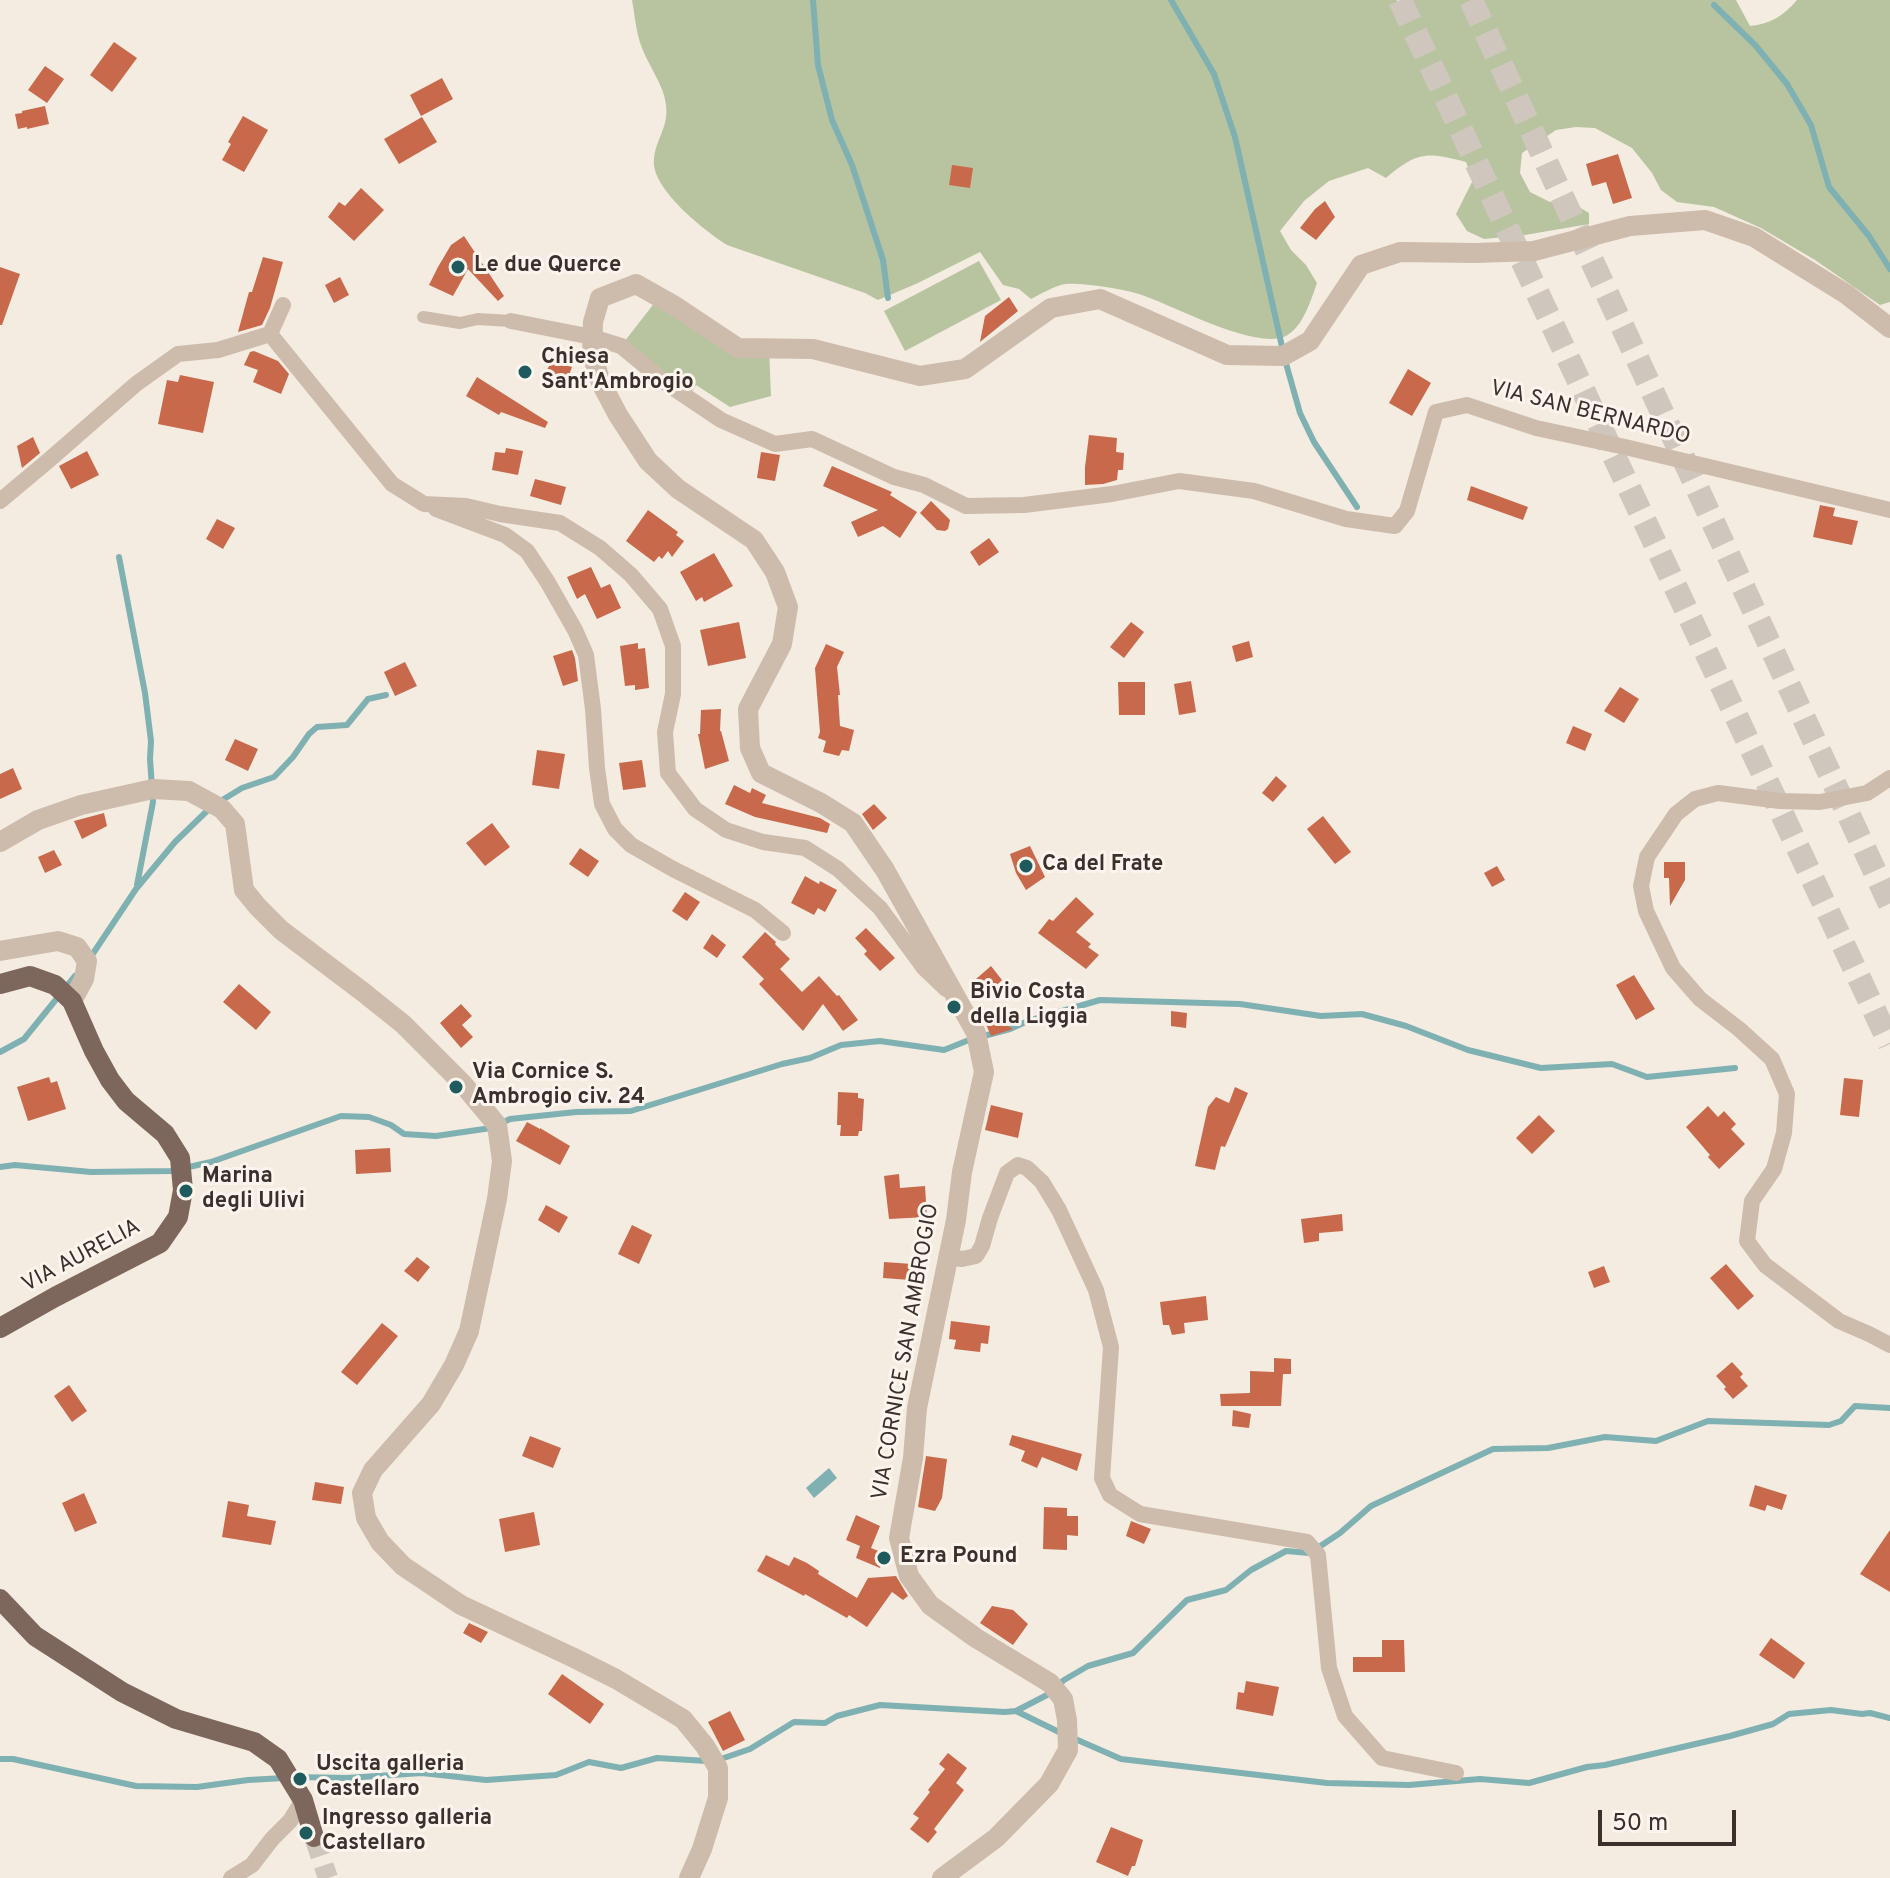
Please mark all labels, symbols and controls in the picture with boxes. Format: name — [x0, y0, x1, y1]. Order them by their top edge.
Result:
place label: Le due Querce — [474, 254, 621, 280]
marker: Le due Querce — [449, 258, 467, 276]
place label: Chiesa Sant'Ambrogio — [541, 346, 694, 398]
marker: Chiesa Sant'Ambrogio — [516, 363, 534, 381]
street label: VIA SAN BERNARDO — [1487, 376, 1693, 452]
place label: Ca del Frate — [1042, 853, 1163, 879]
marker: Ca del Frate — [1017, 857, 1035, 875]
place label: Bivio Costa della Liggia — [970, 981, 1088, 1032]
marker: Bivio Costa della Liggia — [945, 998, 963, 1016]
place label: Via Cornice S. Ambrogio civ. 24 — [472, 1061, 645, 1112]
marker: Via Cornice S. Ambrogio civ. 24 — [447, 1078, 465, 1096]
place label: Marina degli Ulivi — [202, 1165, 305, 1216]
marker: Marina degli Ulivi — [177, 1182, 195, 1200]
street label: VIA CORNICE SAN AMBROGIO — [868, 1202, 946, 1502]
street label: VIA AURELIA — [18, 1215, 146, 1299]
place label: Ezra Pound — [900, 1545, 1017, 1571]
marker: Ezra Pound — [875, 1549, 893, 1567]
place label: Uscita galleria Castellaro — [316, 1753, 464, 1804]
marker: Uscita galleria Castellaro — [291, 1770, 309, 1788]
scale bar — [1602, 1794, 1740, 1844]
place label: Ingresso galleria Castellaro — [322, 1807, 492, 1858]
text: 50 m — [1612, 1809, 1668, 1839]
marker: Ingresso galleria Castellaro — [297, 1824, 315, 1842]

